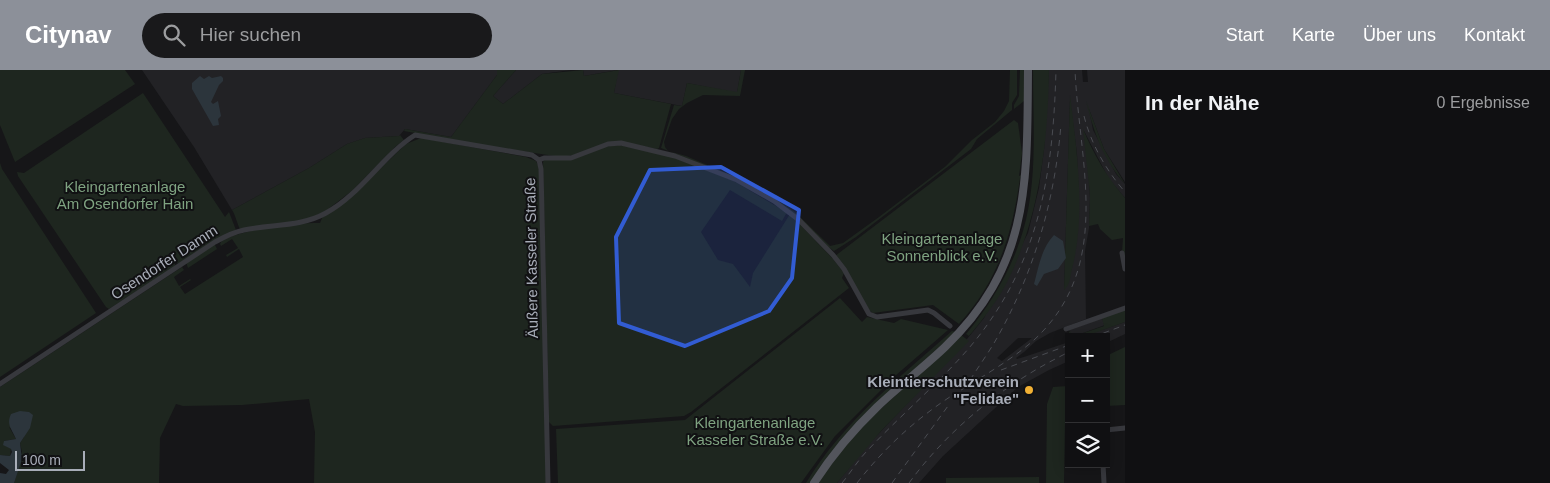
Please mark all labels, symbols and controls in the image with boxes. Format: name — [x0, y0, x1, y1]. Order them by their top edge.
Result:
search box — [142, 13, 492, 58]
text: Citynav — [25, 21, 112, 48]
icon: search — [160, 21, 188, 49]
text: Hier suchen — [200, 24, 301, 45]
text: Start — [1226, 25, 1264, 45]
text: Karte — [1292, 25, 1335, 45]
text: Über uns — [1363, 25, 1436, 45]
text: Kontakt — [1464, 25, 1525, 45]
text: In der Nähe — [1145, 91, 1259, 114]
text: 0 Ergebnisse — [1437, 94, 1530, 111]
street label: Äußere Kasseler Straße — [521, 177, 541, 339]
park label: Kleingartenanlage Am Osendorfer Hain — [57, 178, 193, 212]
street label: Osendorfer Damm — [108, 221, 220, 303]
park label: Kleingartenanlage Sonnenblick e.V. — [882, 230, 1002, 264]
map controls — [1065, 333, 1110, 468]
button: + — [1065, 333, 1110, 378]
place label: Kleintierschutzverein "Felidae" — [867, 373, 1019, 407]
button: − — [1065, 378, 1110, 423]
marker: Kleintierschutzverein "Felidae" — [1023, 384, 1035, 396]
park label: Kleingartenanlage Kasseler Straße e.V. — [686, 414, 824, 448]
button: layers — [1065, 423, 1110, 468]
scale bar — [15, 448, 85, 471]
text: 100 m — [22, 452, 61, 468]

